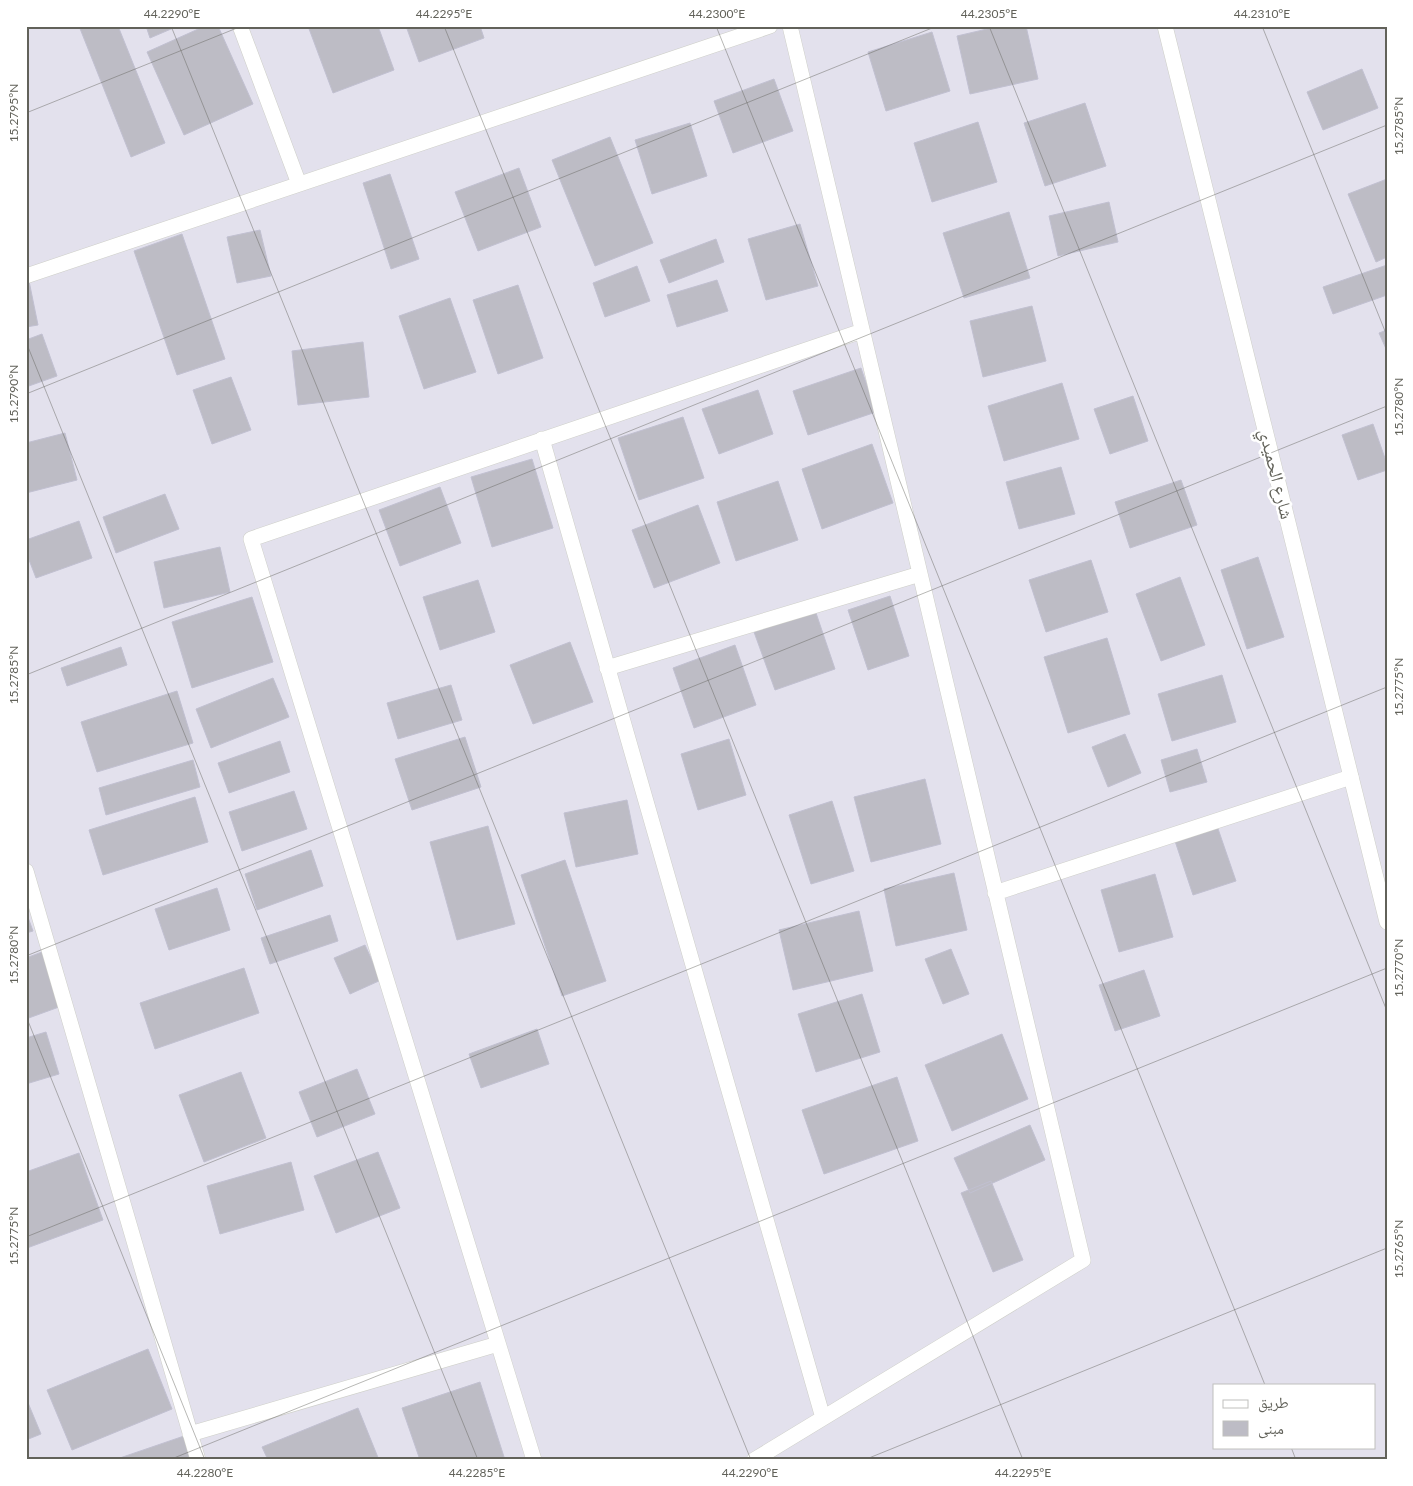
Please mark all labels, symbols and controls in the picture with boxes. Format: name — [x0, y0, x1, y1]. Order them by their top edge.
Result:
text: 44.2290°E — [144, 6, 200, 21]
text: 44.2295°E — [416, 6, 472, 21]
text: 44.2300°E — [689, 6, 745, 21]
text: 44.2305°E — [961, 6, 1017, 21]
text: 44.2310°E — [1234, 6, 1290, 21]
text: 15.2795°N — [6, 84, 21, 142]
text: 15.2785°N — [1391, 97, 1406, 155]
text: 15.2790°N — [6, 365, 21, 423]
text: 15.2780°N — [1391, 378, 1406, 436]
street label: شارع الحميدي — [1251, 426, 1299, 522]
text: 15.2785°N — [6, 646, 21, 704]
text: 15.2775°N — [1391, 658, 1406, 716]
text: 15.2780°N — [6, 926, 21, 984]
text: 15.2770°N — [1391, 939, 1406, 997]
text: 15.2775°N — [6, 1207, 21, 1265]
text: 15.2765°N — [1391, 1220, 1406, 1278]
legend — [1213, 1384, 1376, 1448]
text: طريق — [1258, 1393, 1289, 1413]
text: مبنى — [1258, 1419, 1284, 1439]
text: 44.2280°E — [177, 1465, 233, 1480]
text: 44.2285°E — [449, 1465, 505, 1480]
text: 44.2290°E — [722, 1465, 778, 1480]
text: 44.2295°E — [995, 1465, 1051, 1480]

